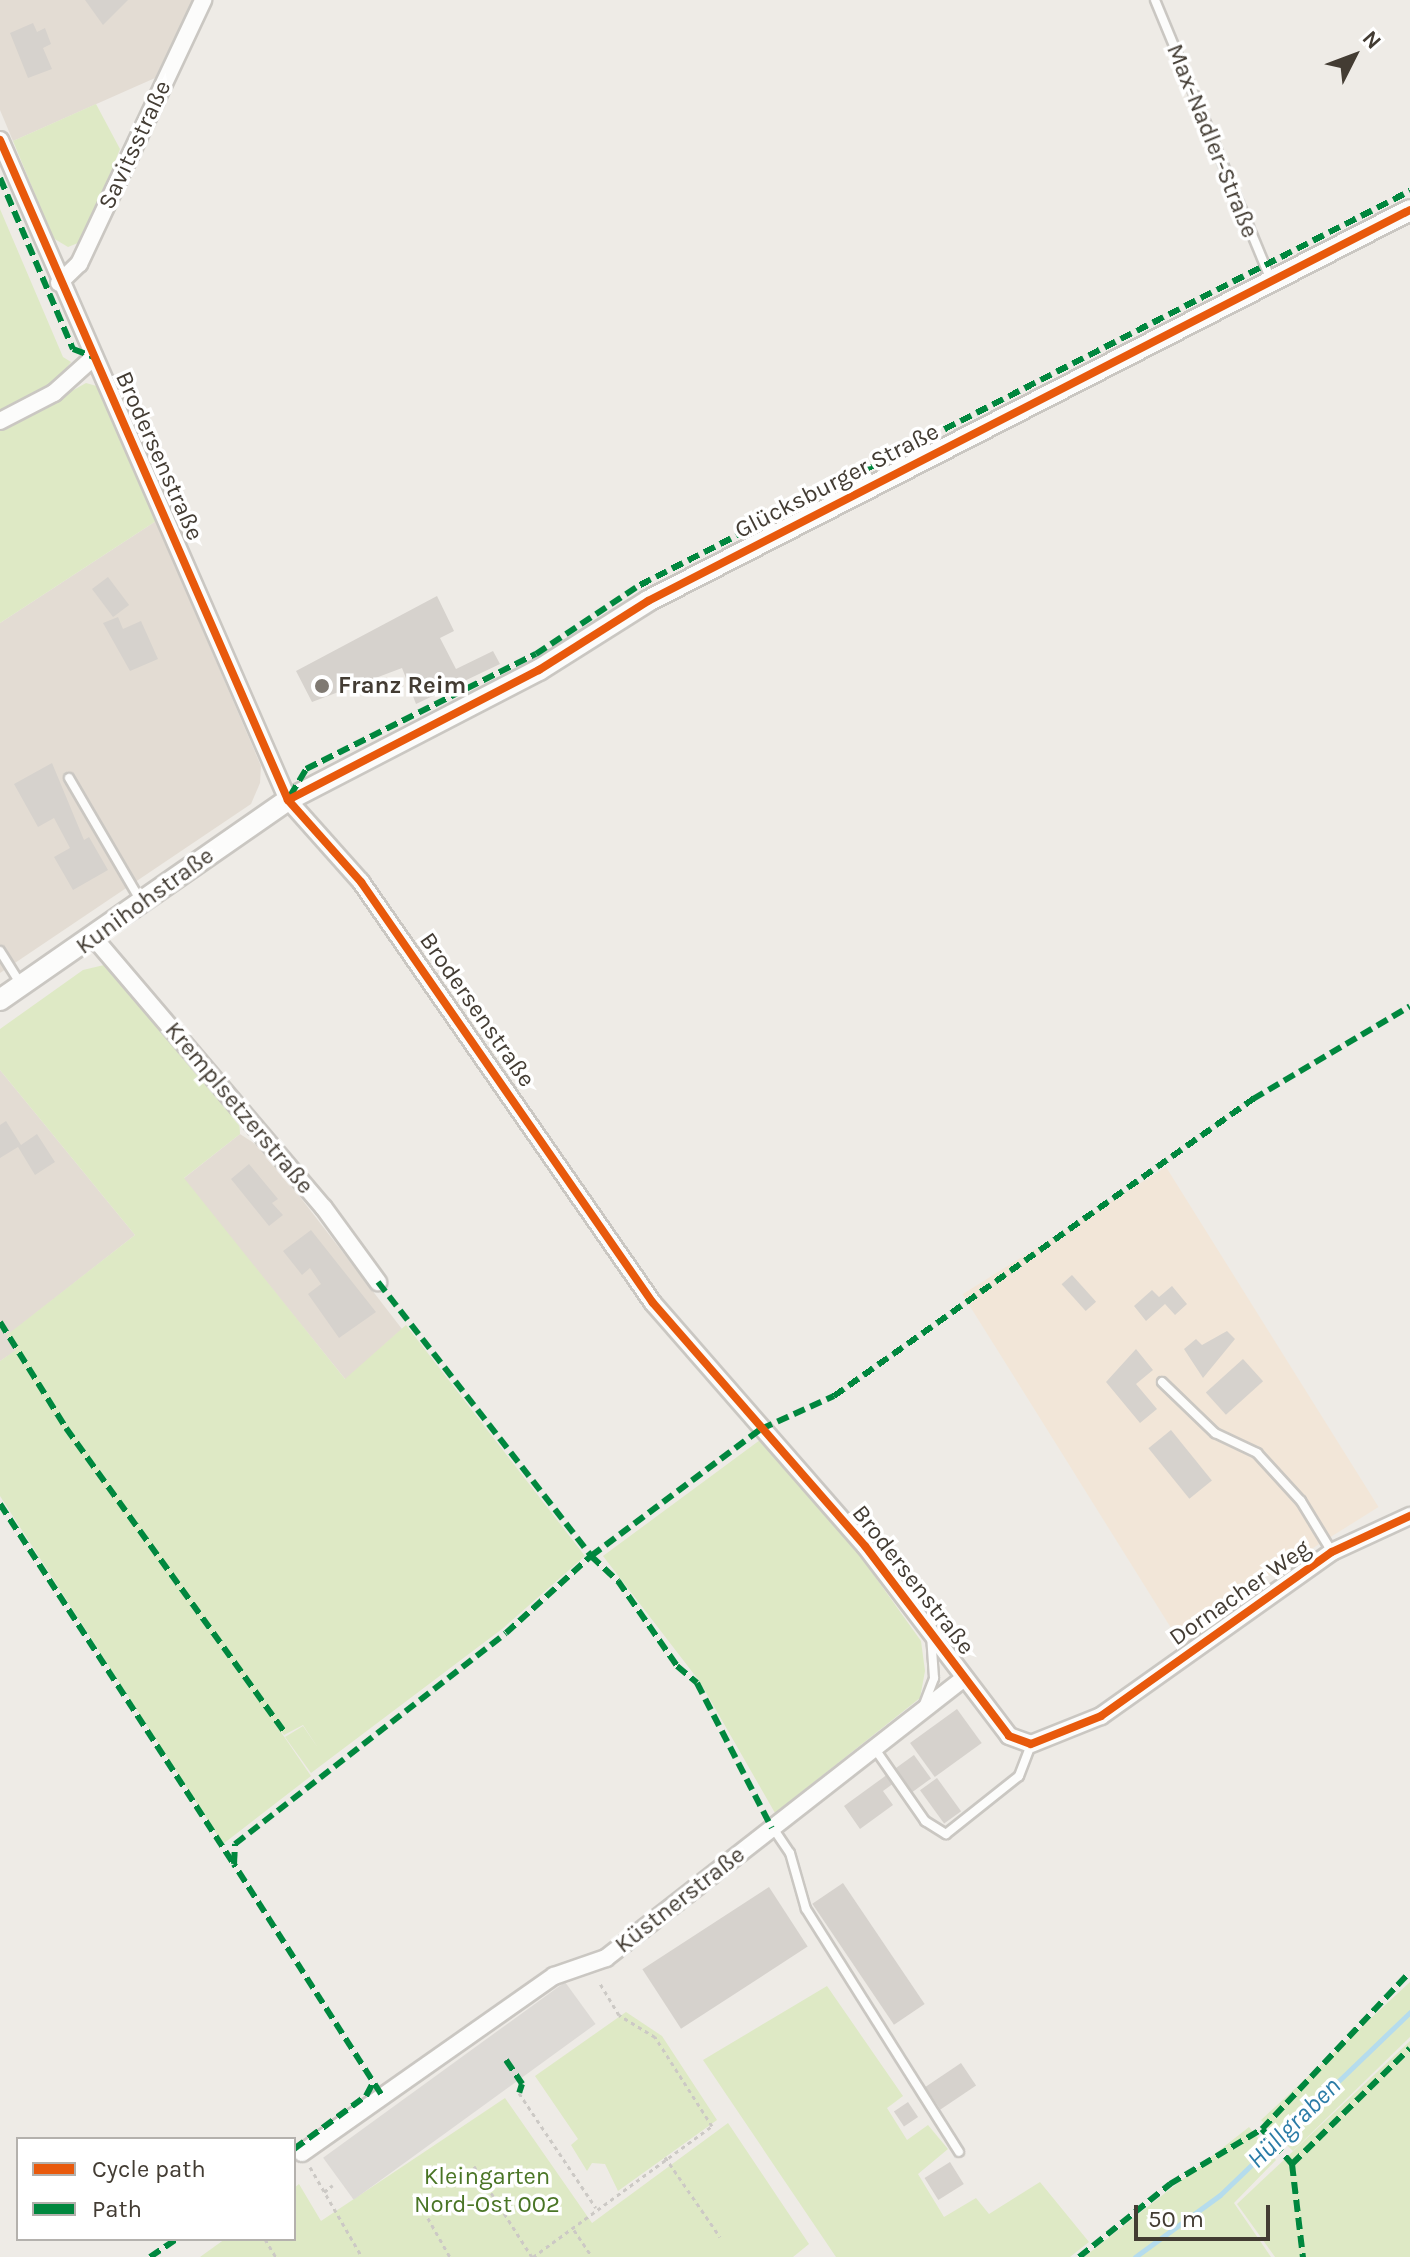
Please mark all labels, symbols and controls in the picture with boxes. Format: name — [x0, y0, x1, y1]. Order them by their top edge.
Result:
north arrow — [1314, 16, 1394, 96]
text: N — [1357, 25, 1387, 55]
street label: Max-Nadler-Straße — [1160, 40, 1264, 242]
street label: Savitsstraße — [93, 76, 177, 214]
street label: Brodersenstraße — [109, 367, 209, 545]
street label: Glücksburger Straße — [730, 417, 944, 545]
place label: Franz Reim — [338, 672, 466, 700]
marker: Franz Reim — [313, 677, 331, 695]
street label: Kunihohstraße — [70, 841, 220, 961]
street label: Brodersenstraße — [413, 927, 541, 1093]
street label: Kremplsetzerstraße — [159, 1016, 319, 1200]
street label: Brodersenstraße — [846, 1499, 980, 1661]
street label: Dornacher Weg — [1164, 1534, 1316, 1652]
street label: Küstnerstraße — [609, 1840, 751, 1960]
water label: Hüllgraben — [1241, 2071, 1347, 2175]
legend — [16, 2137, 296, 2241]
text: Cycle path — [92, 2155, 206, 2183]
park label: Kleingarten Nord-Ost 002 — [414, 2163, 560, 2219]
scale bar — [1138, 2189, 1274, 2239]
text: Path — [92, 2195, 142, 2223]
text: 50 m — [1148, 2205, 1204, 2233]

